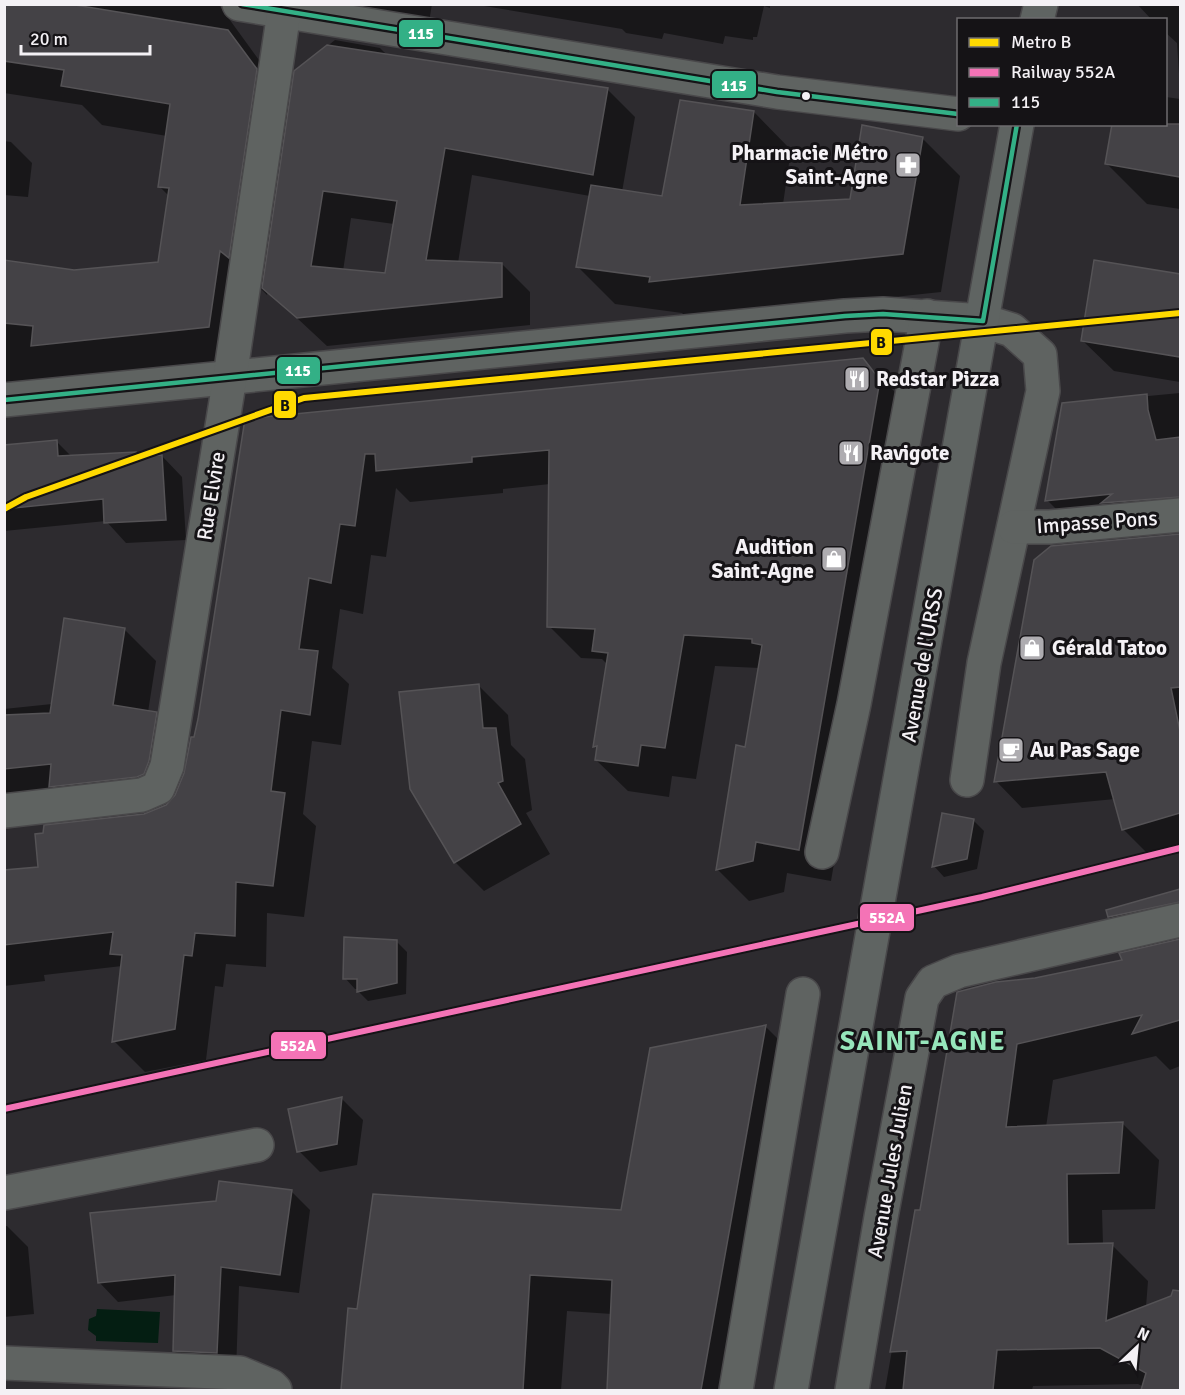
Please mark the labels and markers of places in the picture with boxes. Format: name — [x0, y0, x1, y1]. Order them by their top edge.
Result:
unlabelled marker — [800, 90, 812, 102]
place label: Pharmacie Métro Saint-Agne — [731, 140, 888, 190]
pharmacy icon: Pharmacie Métro Saint-Agne — [893, 150, 923, 180]
restaurant icon: Redstar Pizza — [842, 364, 872, 394]
place label: Redstar Pizza — [876, 366, 1000, 392]
restaurant icon: Ravigote — [836, 438, 866, 468]
place label: Ravigote — [870, 440, 949, 466]
place label: Audition Saint-Agne — [712, 534, 814, 584]
shop icon: Audition Saint-Agne — [819, 544, 849, 574]
shop icon: Gérald Tatoo — [1017, 633, 1047, 663]
place label: Gérald Tatoo — [1052, 635, 1167, 661]
cafe icon: Au Pas Sage — [996, 735, 1026, 765]
place label: Au Pas Sage — [1030, 737, 1140, 763]

